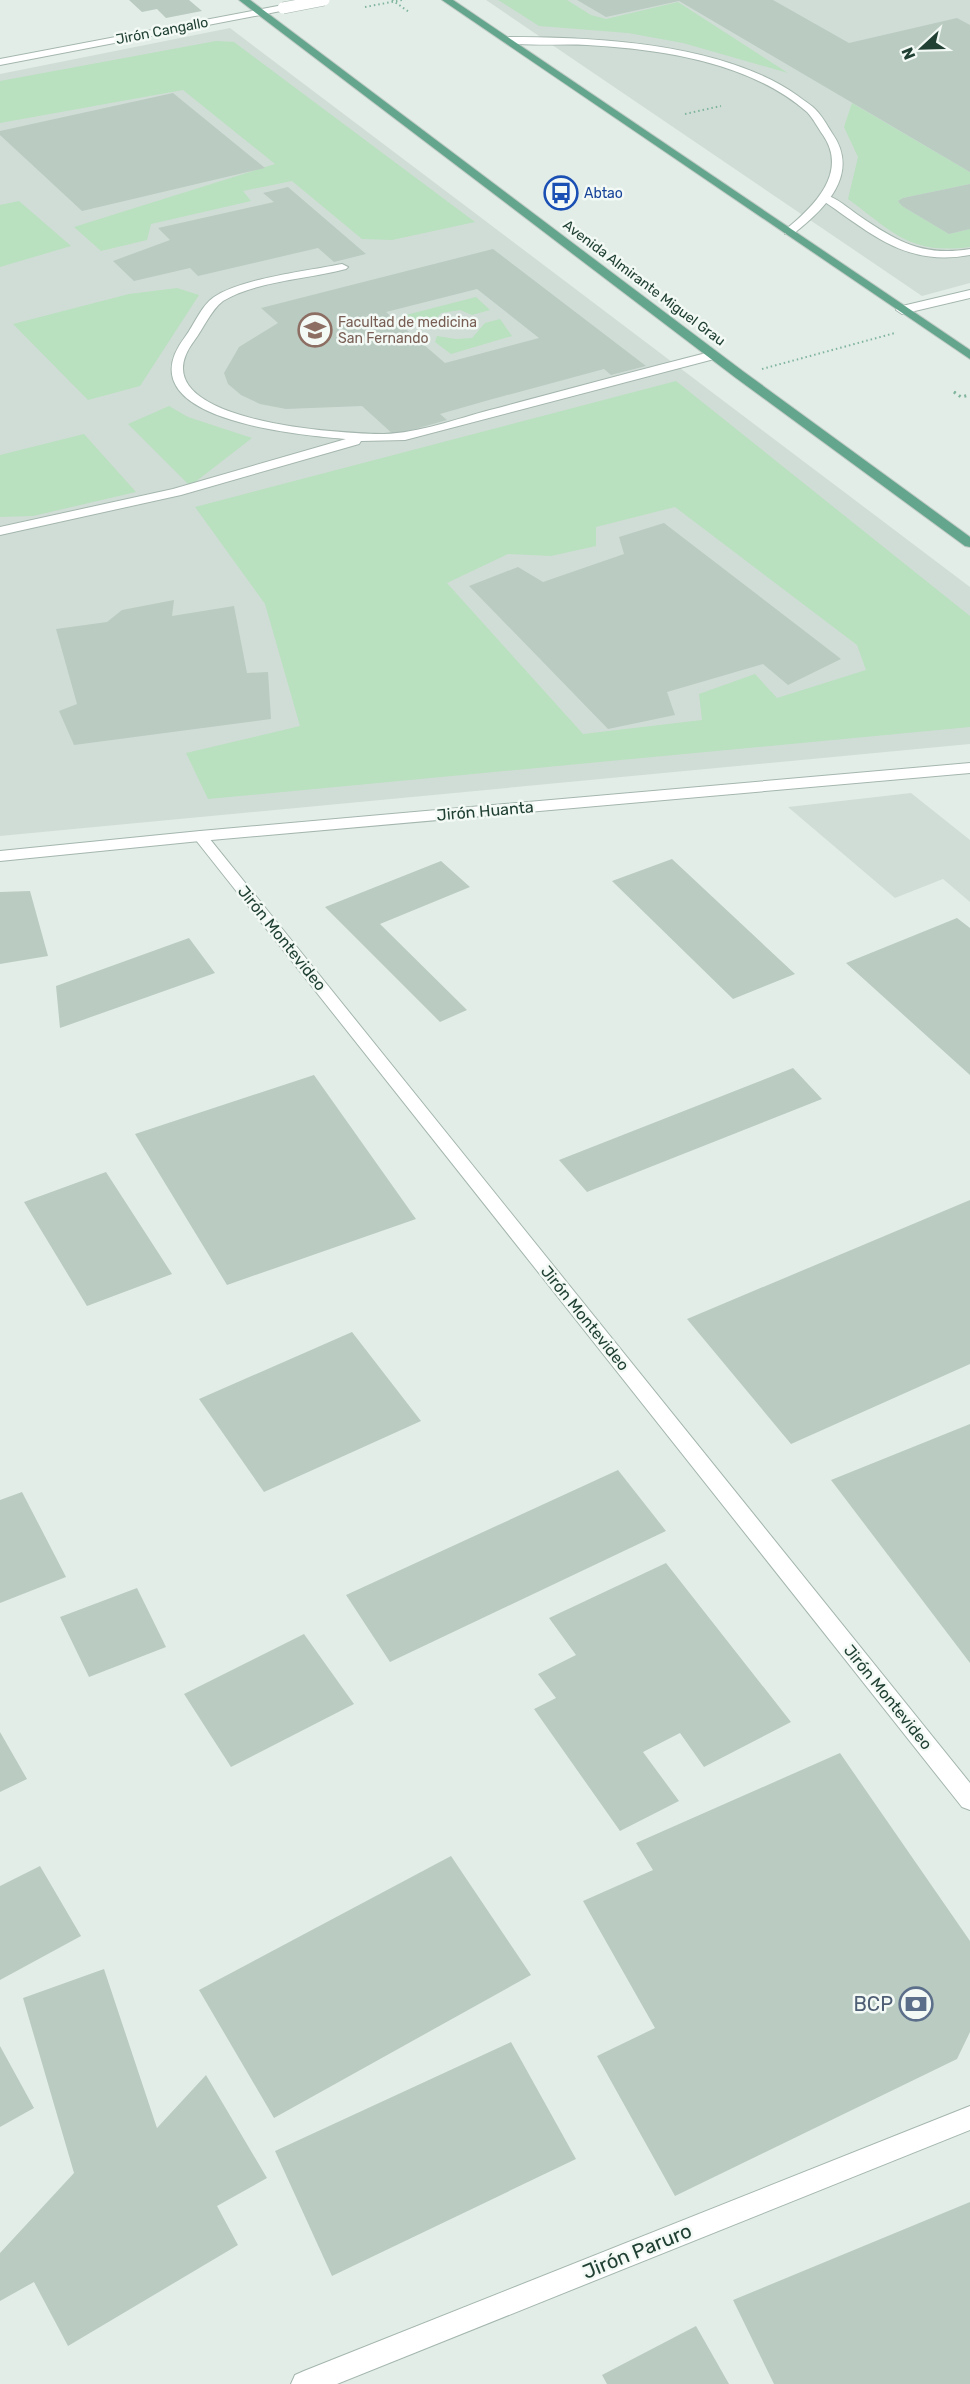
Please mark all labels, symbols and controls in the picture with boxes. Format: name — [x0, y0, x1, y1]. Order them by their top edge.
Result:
street label: Jirón Cangallo — [114, 14, 210, 48]
north arrow — [892, 18, 952, 78]
text: N — [898, 45, 920, 62]
bus stop icon: Abtao — [543, 175, 579, 211]
place label: Abtao — [584, 185, 623, 202]
street label: Avenida Almirante Miguel Grau — [559, 216, 729, 350]
school or university icon: Facultad de medicina San Fernando — [297, 312, 333, 348]
place label: Facultad de medicina San Fernando — [338, 314, 477, 347]
street label: Jirón Huanta — [436, 797, 534, 825]
street label: Jirón Montevideo — [234, 882, 330, 994]
street label: Jirón Montevideo — [537, 1262, 633, 1374]
street label: Jirón Montevideo — [840, 1641, 936, 1753]
bank icon: BCP — [898, 1986, 934, 2022]
place label: BCP — [853, 1992, 893, 2016]
street label: Jirón Paruro — [579, 2218, 695, 2284]

